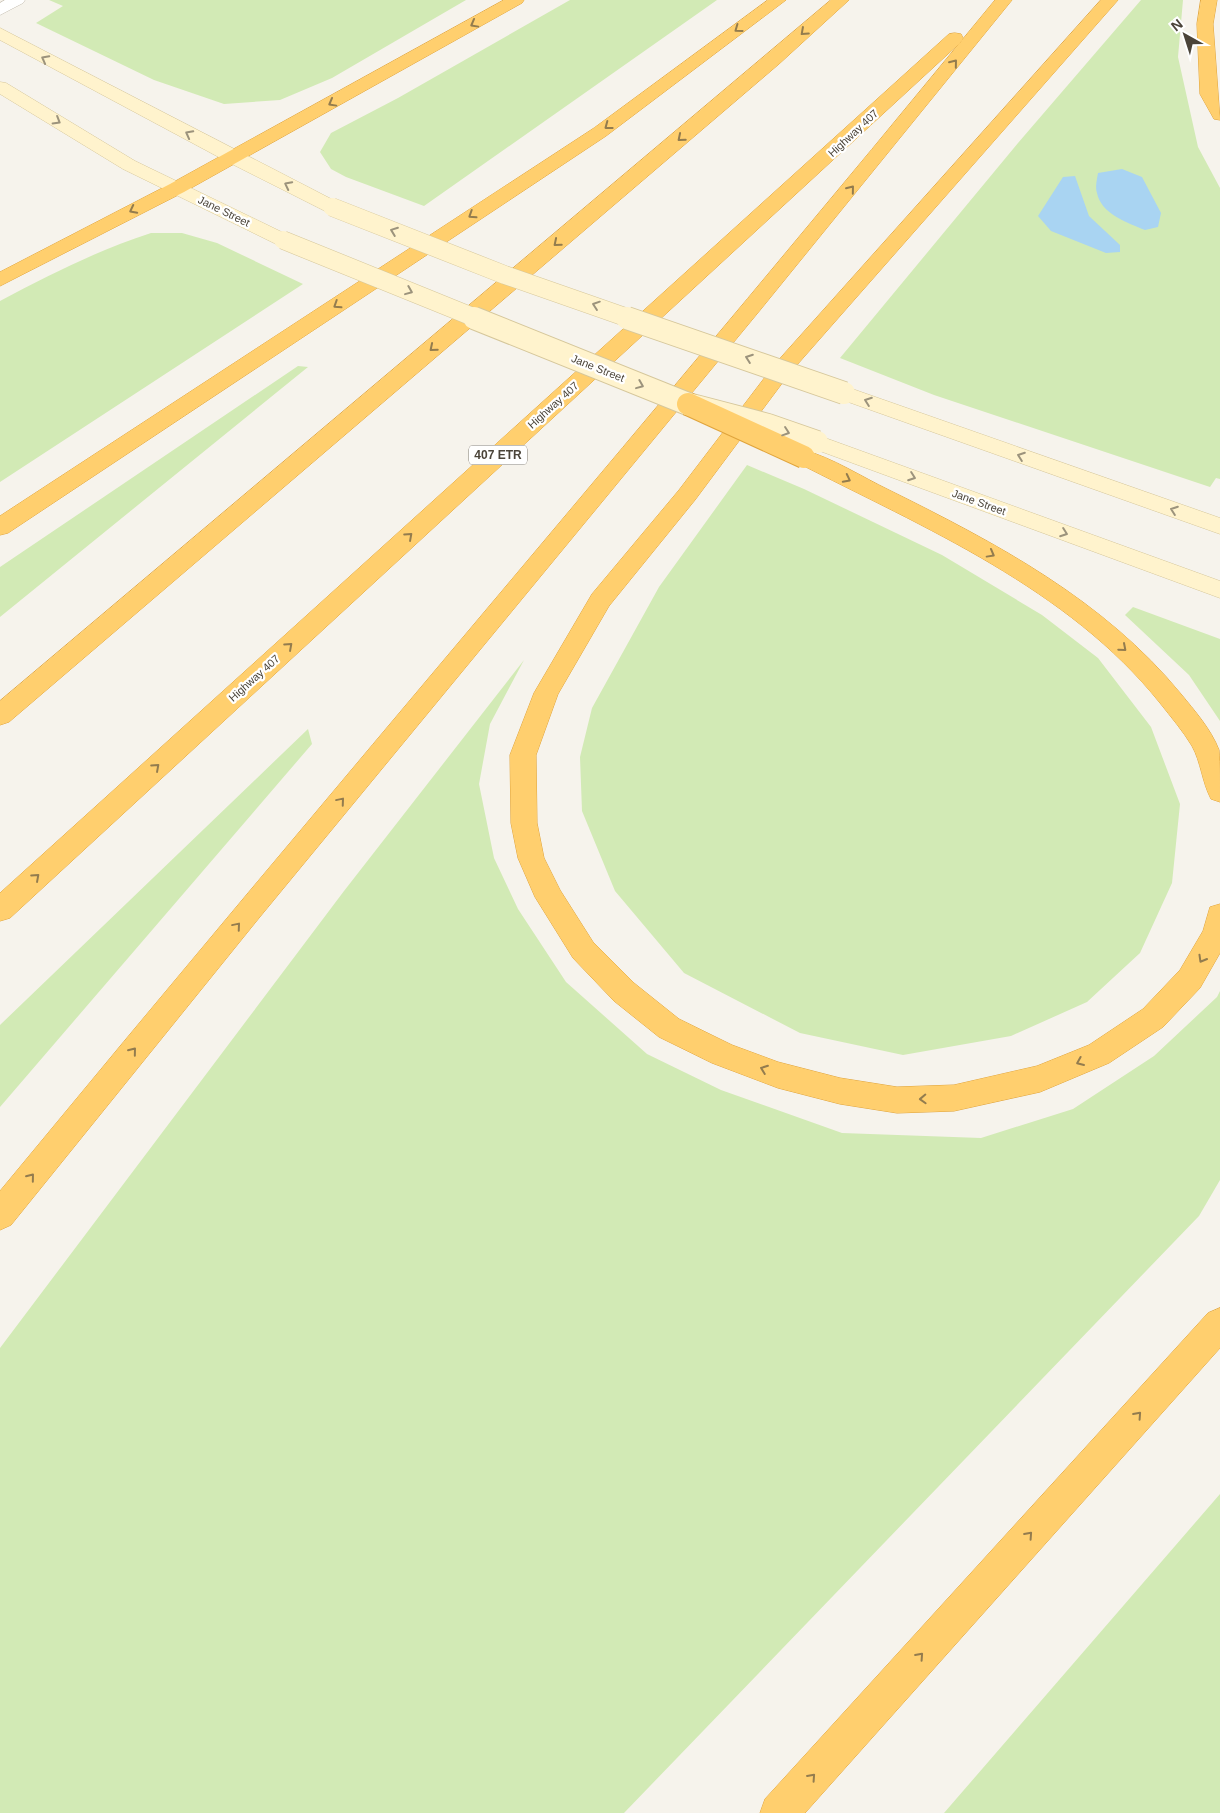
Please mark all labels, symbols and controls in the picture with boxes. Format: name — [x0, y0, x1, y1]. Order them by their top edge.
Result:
north arrow — [1160, 10, 1210, 60]
text: N — [1168, 15, 1186, 34]
one-way arrow — [470, 17, 479, 27]
one-way arrow — [734, 23, 744, 32]
one-way arrow — [801, 27, 810, 36]
one-way arrow — [42, 55, 51, 65]
one-way arrow — [948, 60, 956, 69]
one-way arrow — [328, 96, 337, 106]
street label: Highway 407 — [826, 107, 880, 159]
one-way arrow — [51, 115, 60, 125]
one-way arrow — [605, 120, 614, 128]
one-way arrow — [185, 131, 194, 141]
one-way arrow — [677, 133, 686, 142]
one-way arrow — [285, 181, 294, 191]
one-way arrow — [846, 186, 854, 195]
street label: Jane Street — [196, 193, 252, 229]
one-way arrow — [129, 204, 138, 215]
one-way arrow — [469, 209, 478, 219]
one-way arrow — [390, 227, 399, 237]
one-way arrow — [554, 238, 563, 246]
one-way arrow — [404, 285, 413, 295]
one-way arrow — [333, 299, 343, 308]
one-way arrow — [592, 301, 600, 311]
one-way arrow — [430, 343, 439, 351]
street label: Jane Street — [570, 352, 626, 384]
one-way arrow — [745, 354, 754, 364]
street label: Highway 407 — [525, 379, 581, 431]
one-way arrow — [636, 379, 644, 389]
one-way arrow — [864, 397, 872, 407]
one-way arrow — [781, 426, 789, 436]
road number: 407 ETR — [469, 446, 527, 464]
one-way arrow — [1017, 451, 1026, 461]
one-way arrow — [907, 471, 916, 481]
one-way arrow — [842, 473, 851, 483]
street label: Jane Street — [951, 487, 1007, 517]
one-way arrow — [1170, 506, 1179, 516]
one-way arrow — [1060, 527, 1068, 537]
one-way arrow — [403, 533, 412, 542]
one-way arrow — [985, 548, 994, 558]
one-way arrow — [1118, 642, 1127, 651]
one-way arrow — [283, 643, 292, 652]
street label: Highway 407 — [226, 652, 282, 704]
one-way arrow — [150, 764, 159, 773]
one-way arrow — [335, 798, 344, 807]
one-way arrow — [30, 874, 39, 883]
one-way arrow — [231, 923, 239, 932]
one-way arrow — [1198, 954, 1208, 963]
one-way arrow — [127, 1048, 135, 1057]
one-way arrow — [1076, 1056, 1085, 1066]
one-way arrow — [760, 1065, 769, 1076]
one-way arrow — [919, 1094, 927, 1105]
one-way arrow — [25, 1174, 34, 1183]
one-way arrow — [1132, 1411, 1141, 1420]
one-way arrow — [1023, 1532, 1032, 1541]
one-way arrow — [915, 1653, 924, 1662]
one-way arrow — [806, 1773, 815, 1782]

